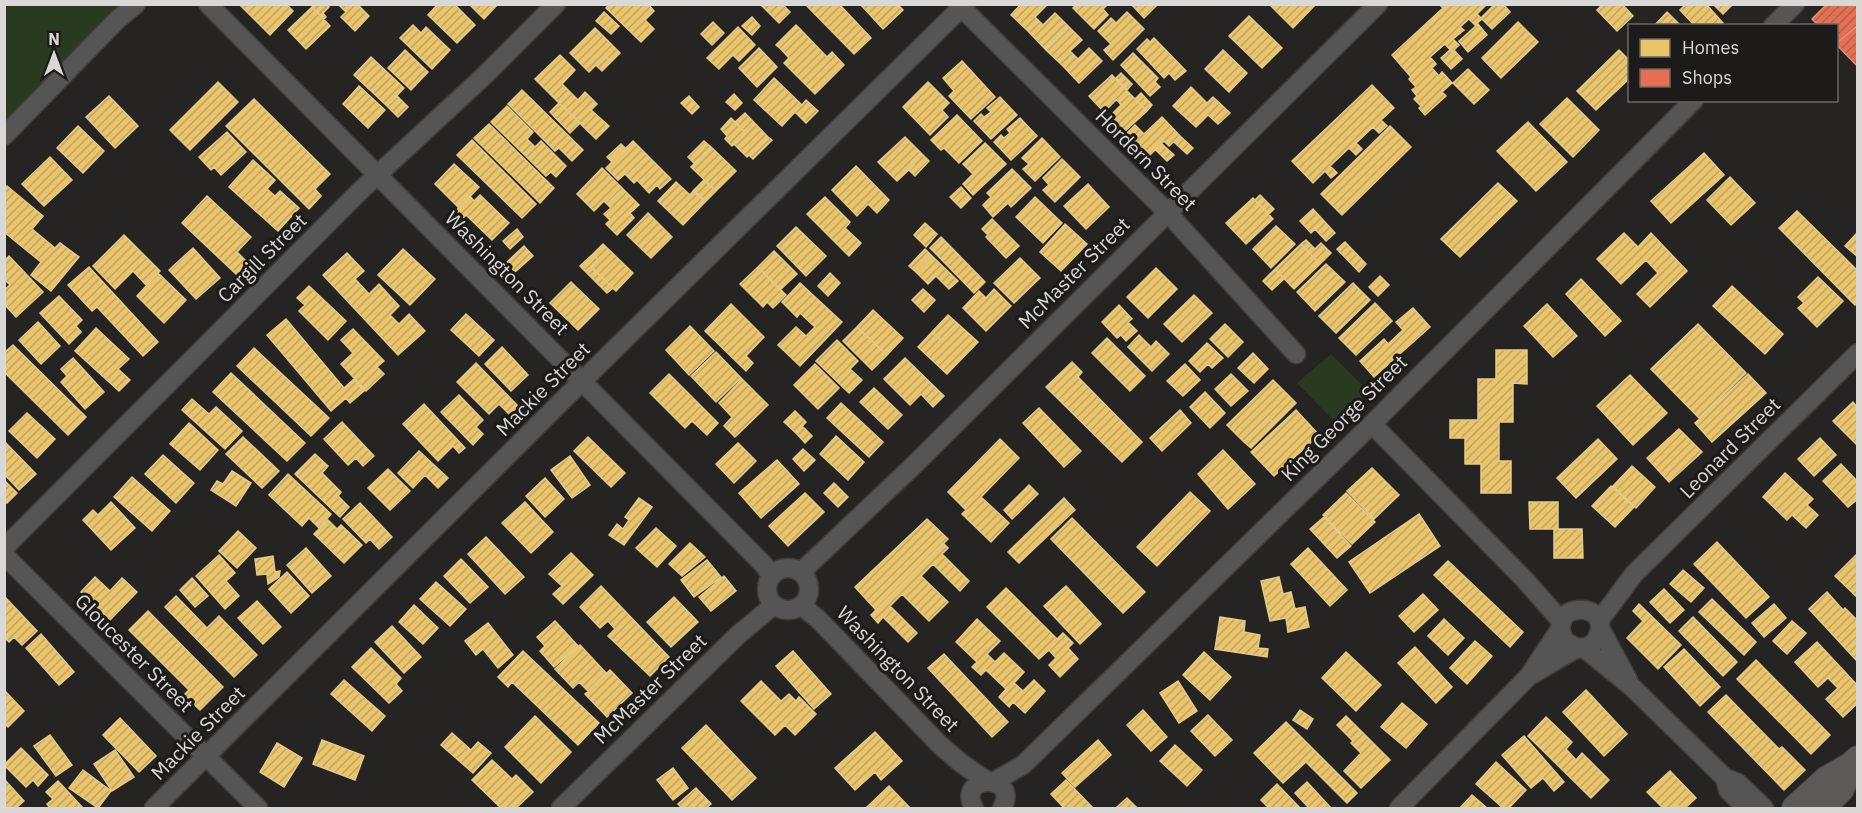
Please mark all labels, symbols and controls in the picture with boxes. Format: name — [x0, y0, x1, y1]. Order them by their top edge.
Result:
north arrow — [24, 24, 84, 84]
legend — [1628, 24, 1838, 102]
text: N — [48, 29, 60, 49]
text: Homes — [1682, 36, 1739, 59]
text: Shops — [1682, 66, 1732, 89]
street label: Hordern Street — [1090, 103, 1203, 216]
street label: Washington Street — [439, 205, 575, 341]
street label: Cargill Street — [211, 207, 312, 308]
street label: McMaster Street — [1012, 211, 1135, 334]
street label: Mackie Street — [490, 336, 596, 442]
street label: King George Street — [1275, 349, 1413, 487]
street label: Leonard Street — [1673, 391, 1786, 504]
street label: Gloucester Street — [69, 587, 200, 718]
street label: Washington Street — [831, 600, 966, 738]
street label: McMaster Street — [587, 628, 712, 750]
street label: Mackie Street — [145, 680, 251, 786]

